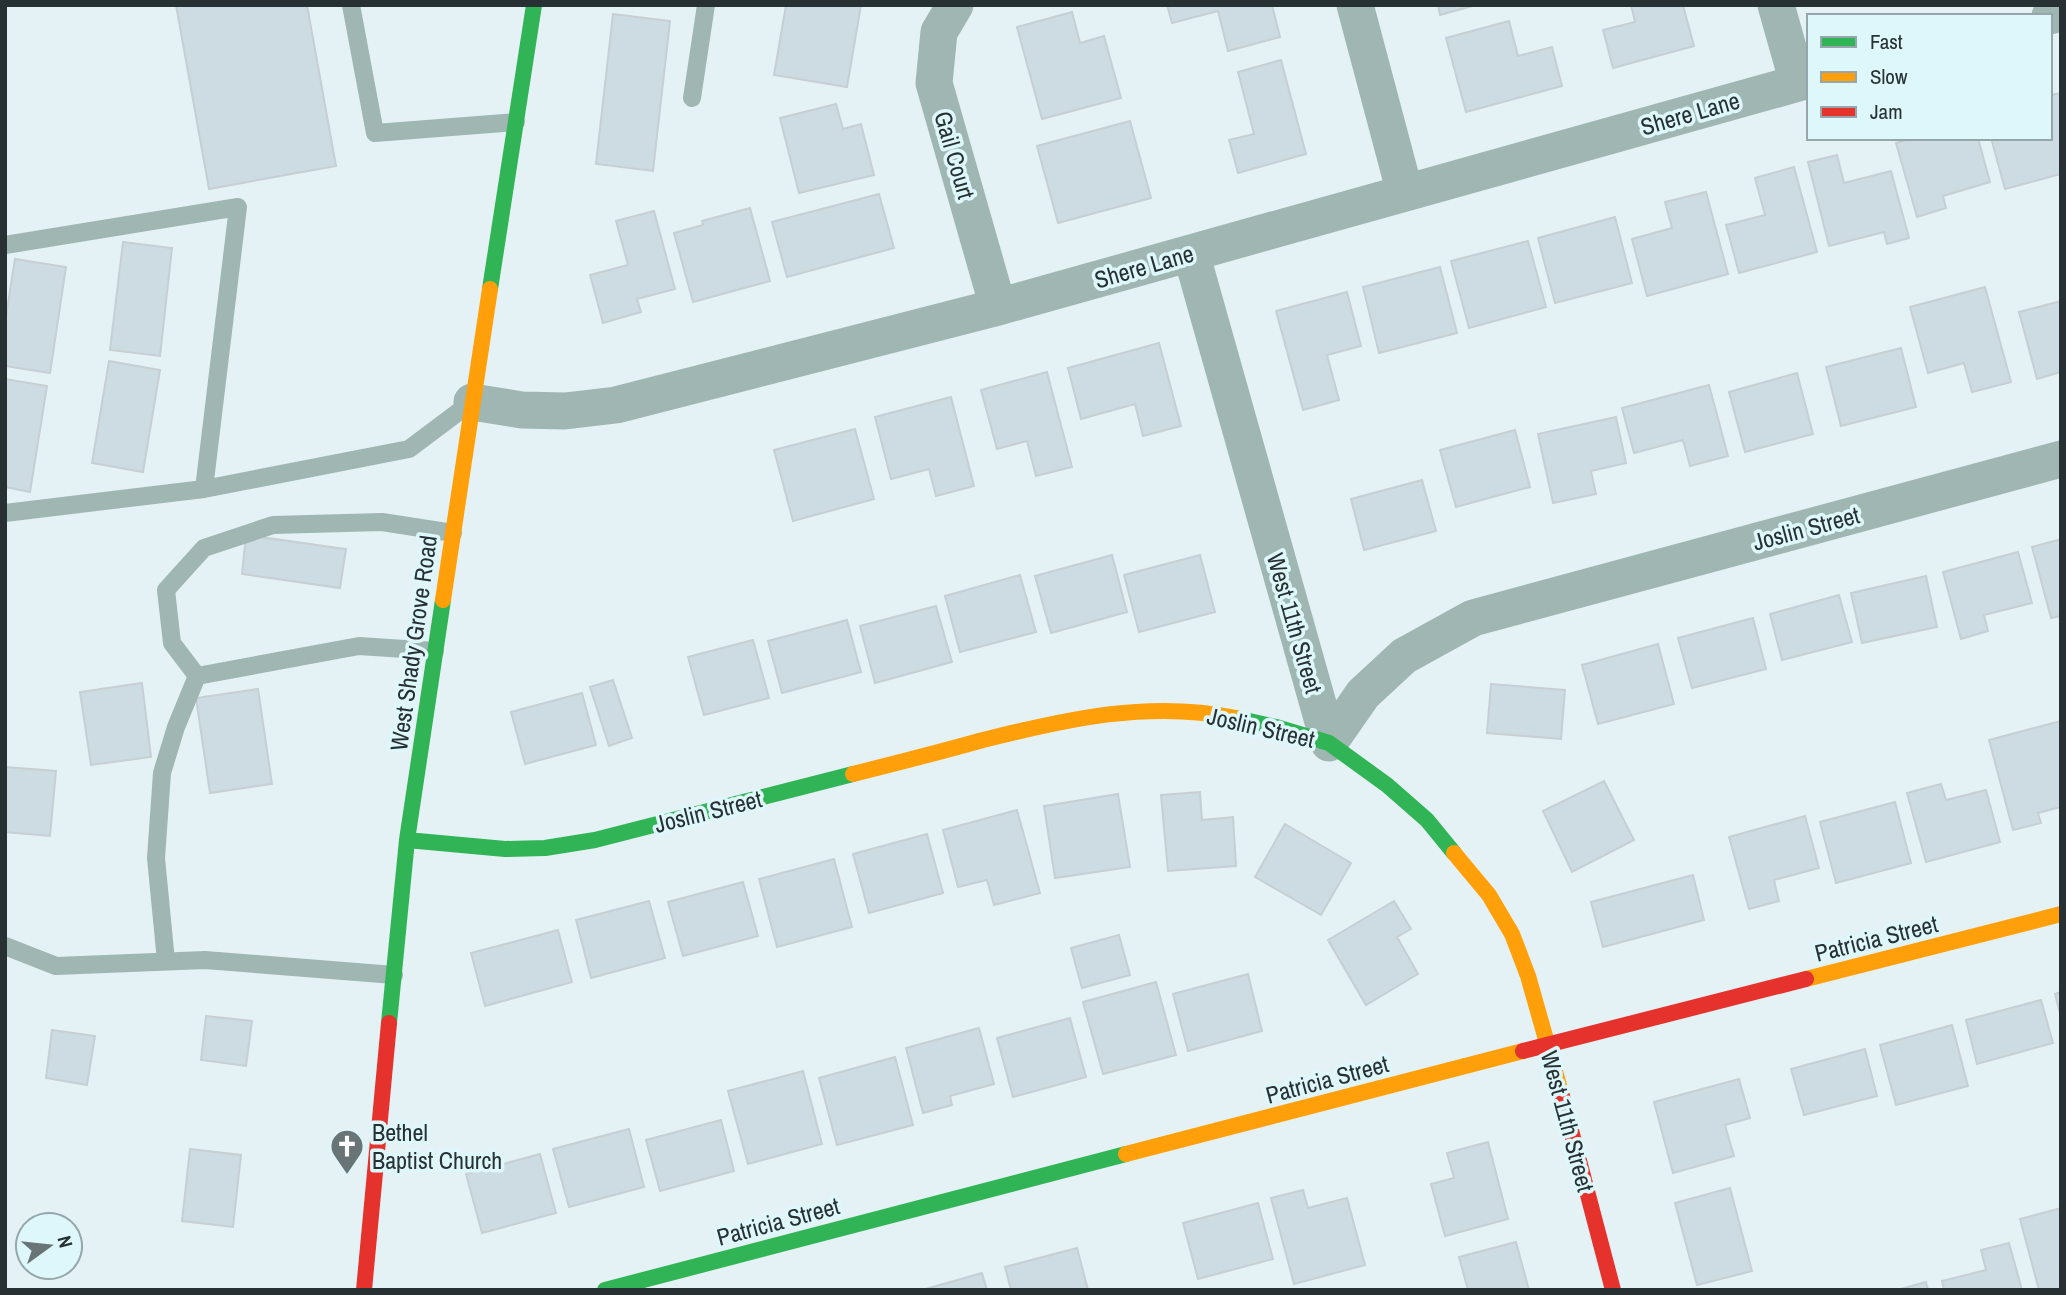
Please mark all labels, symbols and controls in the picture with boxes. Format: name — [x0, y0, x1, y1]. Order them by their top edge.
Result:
legend — [1807, 14, 2052, 140]
text: Fast — [1870, 27, 1903, 56]
text: Slow — [1870, 62, 1908, 91]
street label: Shere Lane — [1637, 84, 1743, 142]
text: Jam — [1870, 97, 1903, 126]
street label: Gail Court — [927, 107, 983, 203]
street label: Shere Lane — [1091, 237, 1197, 295]
street label: Joslin Street — [1749, 498, 1863, 558]
street label: West Shady Grove Road — [382, 533, 444, 753]
street label: West 11th Street — [1260, 549, 1330, 698]
street label: Joslin Street — [1204, 699, 1318, 755]
street label: Joslin Street — [651, 782, 765, 840]
street label: Patricia Street — [1811, 907, 1941, 969]
street label: Patricia Street — [1262, 1047, 1392, 1111]
street label: West 11th Street — [1534, 1047, 1602, 1196]
place label: Bethel Baptist Church — [372, 1116, 502, 1176]
church icon: Bethel Baptist Church — [328, 1127, 366, 1176]
street label: Patricia Street — [713, 1189, 843, 1253]
north arrow — [14, 1211, 84, 1281]
text: N — [51, 1233, 79, 1250]

